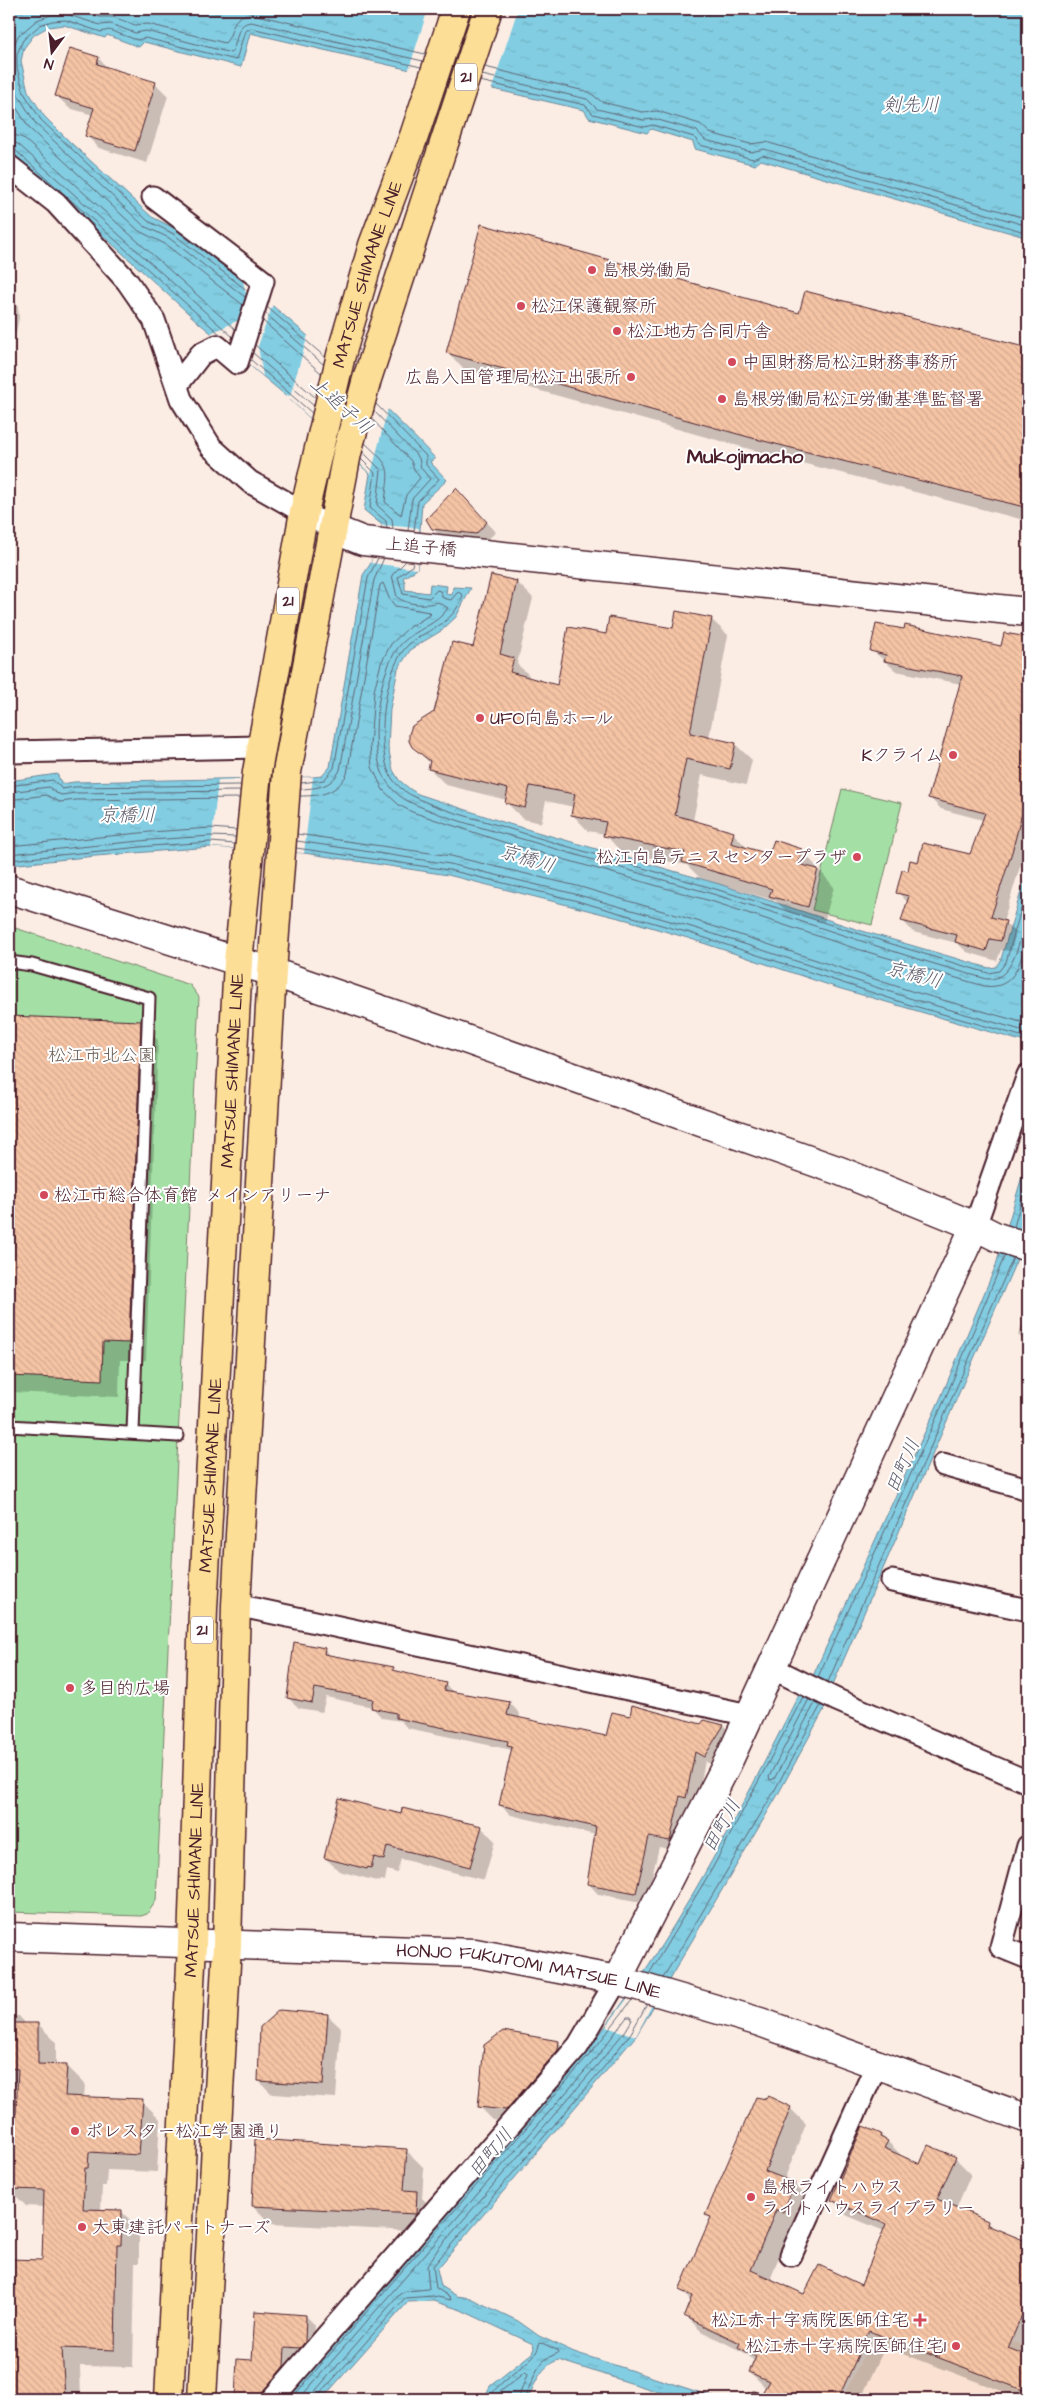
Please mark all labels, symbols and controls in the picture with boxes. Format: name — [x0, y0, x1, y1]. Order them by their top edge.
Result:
north arrow — [28, 28, 78, 78]
text: N — [42, 53, 56, 74]
road number: 21 — [455, 64, 477, 90]
water label: 剣先川 — [882, 92, 940, 119]
street label: MATSUE SHIMANE LINE — [326, 177, 409, 370]
place label: 島根労働局 — [602, 258, 692, 283]
marker: 島根労働局 — [586, 264, 598, 276]
place label: 松江保護観察所 — [531, 294, 657, 319]
marker: 松江保護観察所 — [515, 300, 527, 312]
place label: 松江地方合同庁舎 — [627, 319, 771, 344]
marker: 松江地方合同庁舎 — [611, 325, 623, 337]
place label: 中国財務局松江財務事務所 — [742, 350, 958, 375]
marker: 中国財務局松江財務事務所 — [726, 356, 738, 368]
place label: 広島入国管理局松江出張所 — [405, 365, 621, 390]
water label: 上追子川 — [304, 371, 378, 441]
marker: 広島入国管理局松江出張所 — [625, 371, 637, 383]
place label: 島根労働局松江労働基準監督署 — [732, 387, 984, 412]
marker: 島根労働局松江労働基準監督署 — [716, 393, 728, 405]
district label: Mukojimacho — [687, 443, 804, 471]
street label: 上追子橋 — [384, 531, 458, 563]
road number: 21 — [277, 588, 299, 614]
place label: UFO向島ホール — [490, 706, 614, 731]
marker: UFO向島ホール — [474, 712, 486, 724]
place label: Kクライム — [862, 743, 943, 768]
marker: Kクライム — [947, 749, 959, 761]
water label: 京橋川 — [98, 802, 156, 829]
water label: 京橋川 — [496, 838, 558, 880]
place label: 松江向島テニスセンタープラザ — [596, 845, 847, 870]
marker: 松江向島テニスセンタープラザ — [851, 851, 863, 863]
water label: 京橋川 — [883, 955, 945, 995]
street label: MATSUE SHIMANE LINE — [214, 972, 250, 1169]
park label: 松江市北公園 — [48, 1043, 156, 1068]
place label: 松江市総合体育館 メインアリーナ — [54, 1183, 331, 1208]
marker: 松江市総合体育館 メインアリーナ — [38, 1189, 50, 1201]
street label: MATSUE SHIMANE LINE — [192, 1376, 228, 1573]
water label: 田町川 — [879, 1434, 927, 1498]
road number: 21 — [191, 1616, 213, 1644]
place label: 多目的広場 — [80, 1676, 170, 1701]
marker: 多目的広場 — [64, 1682, 76, 1694]
street label: MATSUE SHIMANE LINE — [178, 1781, 210, 1978]
water label: 田町川 — [696, 1795, 748, 1857]
street label: HONJO FUKUTOMI MATSUE LINE — [396, 1938, 665, 2005]
place label: ポレスター松江学園通り — [85, 2119, 283, 2144]
water label: 田町川 — [462, 2122, 520, 2184]
marker: ポレスター松江学園通り — [69, 2125, 81, 2137]
place label: 島根ライトハウス ライトハウスライブラリー — [761, 2175, 974, 2221]
marker: 島根ライトハウス ライトハウスライブラリー — [745, 2191, 757, 2203]
place label: 大東建託パートナーズ — [92, 2215, 271, 2240]
marker: 大東建託パートナーズ — [76, 2221, 88, 2233]
place label: 松江赤十字病院医師住宅 — [711, 2308, 909, 2333]
marker: 松江赤十字病院医師住宅 — [913, 2313, 927, 2327]
place label: 松江赤十字病院医師住宅1 — [746, 2334, 946, 2359]
marker: 松江赤十字病院医師住宅1 — [950, 2340, 962, 2352]

